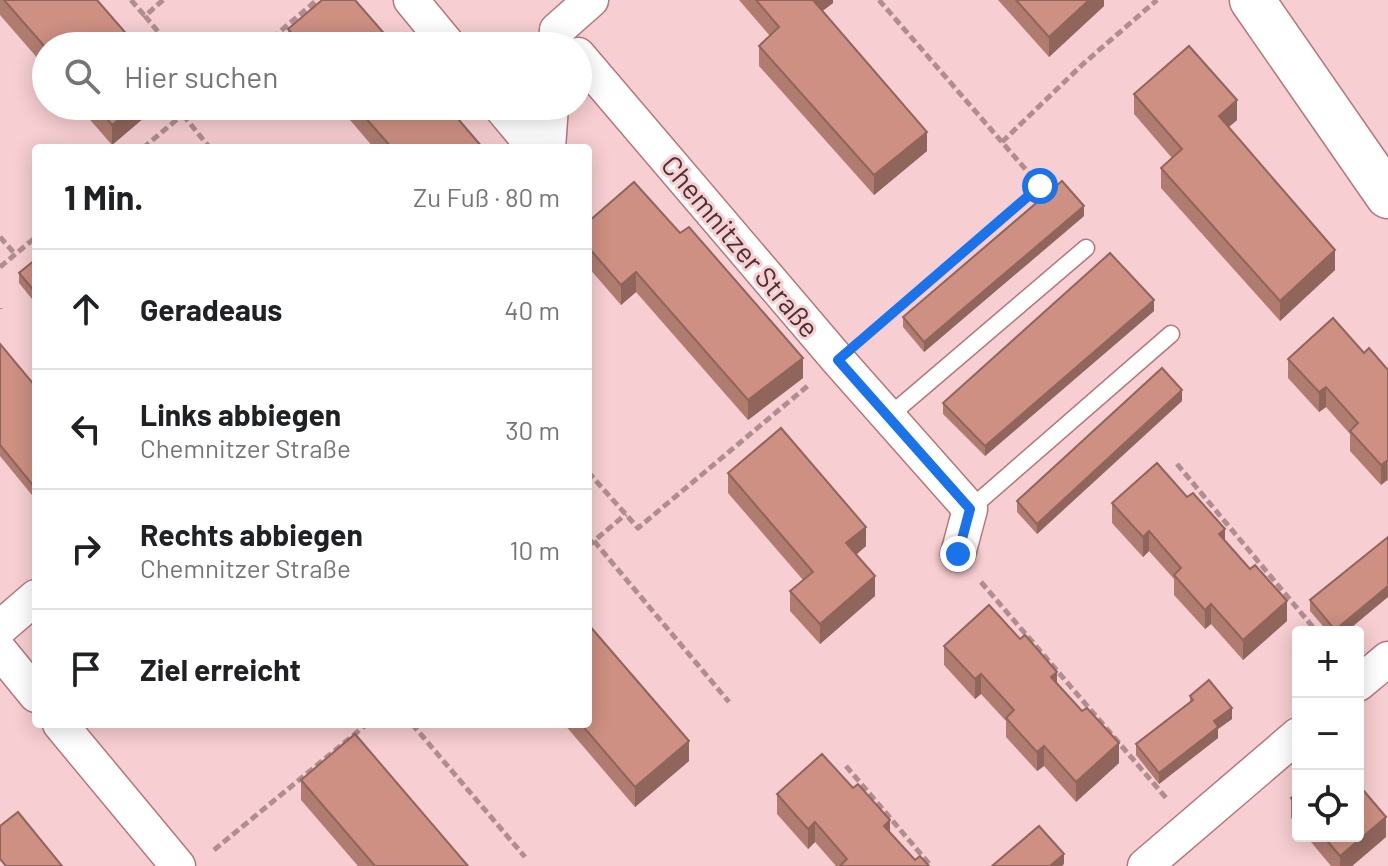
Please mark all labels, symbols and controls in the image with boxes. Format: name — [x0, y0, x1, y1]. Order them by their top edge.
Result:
search box — [32, 32, 592, 120]
icon: search — [60, 54, 104, 98]
text: Hier suchen — [124, 58, 278, 94]
street label: Chemnitzer Straße — [655, 148, 827, 344]
route start — [1022, 168, 1058, 204]
text: 1 Min. — [64, 176, 143, 217]
text: Zu Fuß · 80 m — [413, 181, 560, 212]
icon: ahead — [64, 287, 108, 331]
text: Geradeaus — [140, 291, 282, 327]
text: 40 m — [504, 294, 560, 325]
text: Links abbiegen — [140, 396, 341, 432]
icon: left — [64, 407, 108, 451]
text: 30 m — [505, 414, 560, 445]
text: Chemnitzer Straße — [140, 432, 351, 463]
text: Rechts abbiegen — [140, 516, 363, 552]
icon: right — [64, 527, 108, 571]
text: 10 m — [510, 534, 560, 565]
route end — [940, 536, 976, 572]
text: Chemnitzer Straße — [140, 552, 351, 583]
map controls — [1292, 626, 1364, 842]
button: + — [1292, 626, 1364, 698]
icon: arrive — [64, 647, 108, 691]
text: Ziel erreicht — [140, 651, 301, 687]
button: − — [1292, 698, 1364, 770]
button: locate — [1292, 770, 1364, 842]

